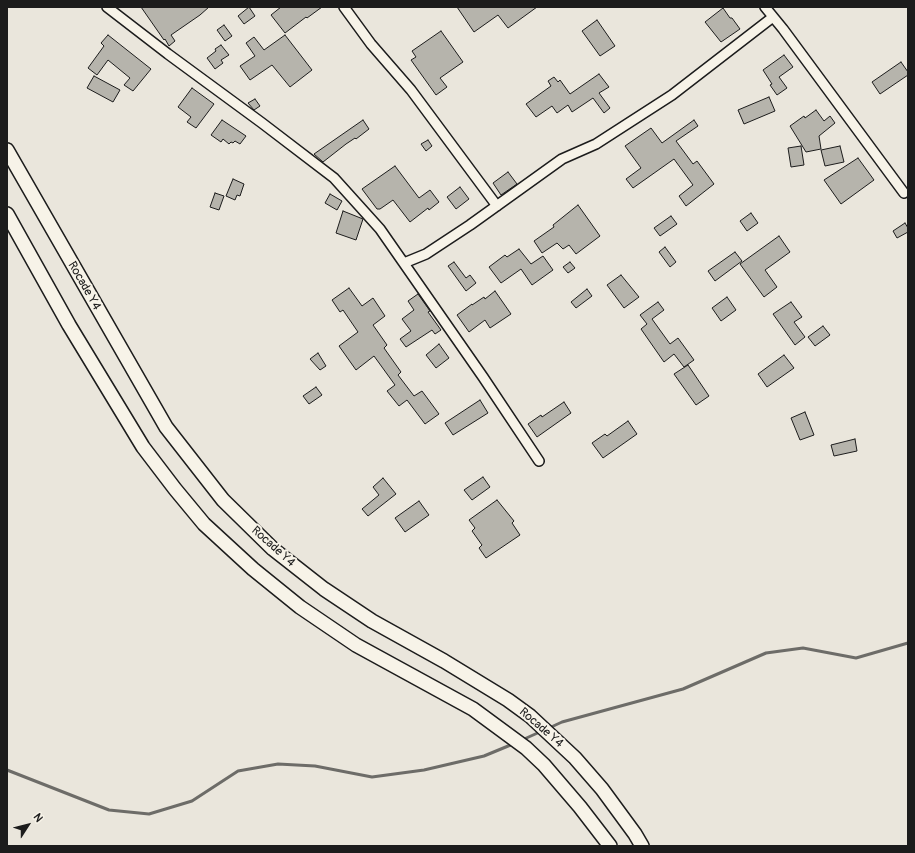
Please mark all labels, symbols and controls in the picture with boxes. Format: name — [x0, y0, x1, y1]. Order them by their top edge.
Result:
street label: Rocade Y4 — [64, 259, 104, 313]
street label: Rocade Y4 — [248, 524, 298, 570]
street label: Rocade Y4 — [516, 705, 566, 751]
north arrow — [8, 805, 48, 845]
text: N — [31, 811, 46, 824]

